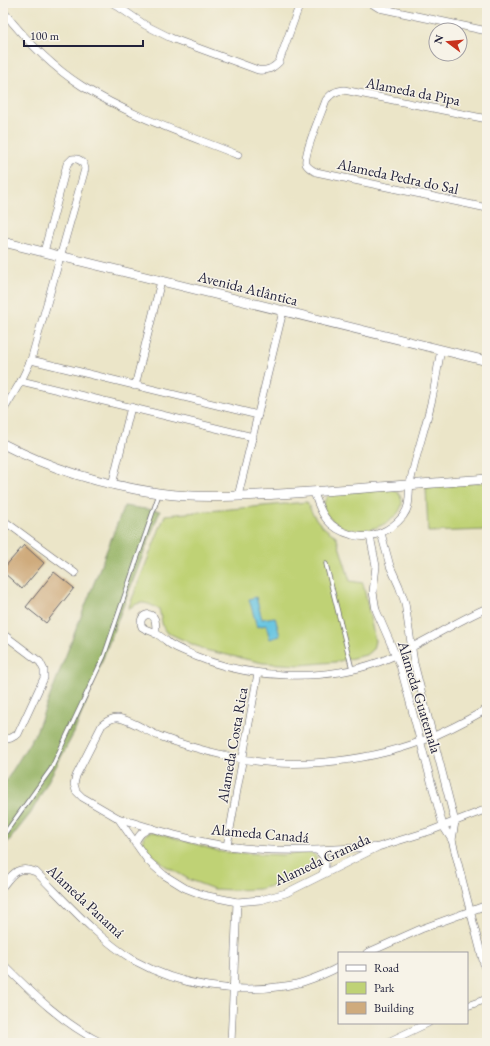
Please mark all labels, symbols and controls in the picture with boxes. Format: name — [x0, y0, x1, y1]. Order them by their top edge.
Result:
scale bar — [24, 22, 143, 48]
north arrow — [428, 22, 468, 62]
text: 100 m — [30, 28, 60, 44]
text: N — [430, 33, 446, 45]
street label: Alameda da Pipa — [363, 72, 462, 109]
street label: Alameda Pedra do Sal — [335, 154, 461, 198]
street label: Avenida Atlântica — [195, 266, 300, 310]
street label: Alameda Guatemala — [394, 638, 446, 756]
street label: Alameda Costa Rica — [212, 686, 251, 805]
street label: Alameda Canadá — [209, 819, 310, 847]
street label: Alameda Granada — [270, 829, 373, 890]
street label: Alameda Panamá — [43, 860, 129, 942]
legend — [338, 952, 468, 1024]
text: Road — [374, 960, 400, 976]
text: Park — [374, 980, 395, 996]
text: Building — [374, 1000, 415, 1016]

